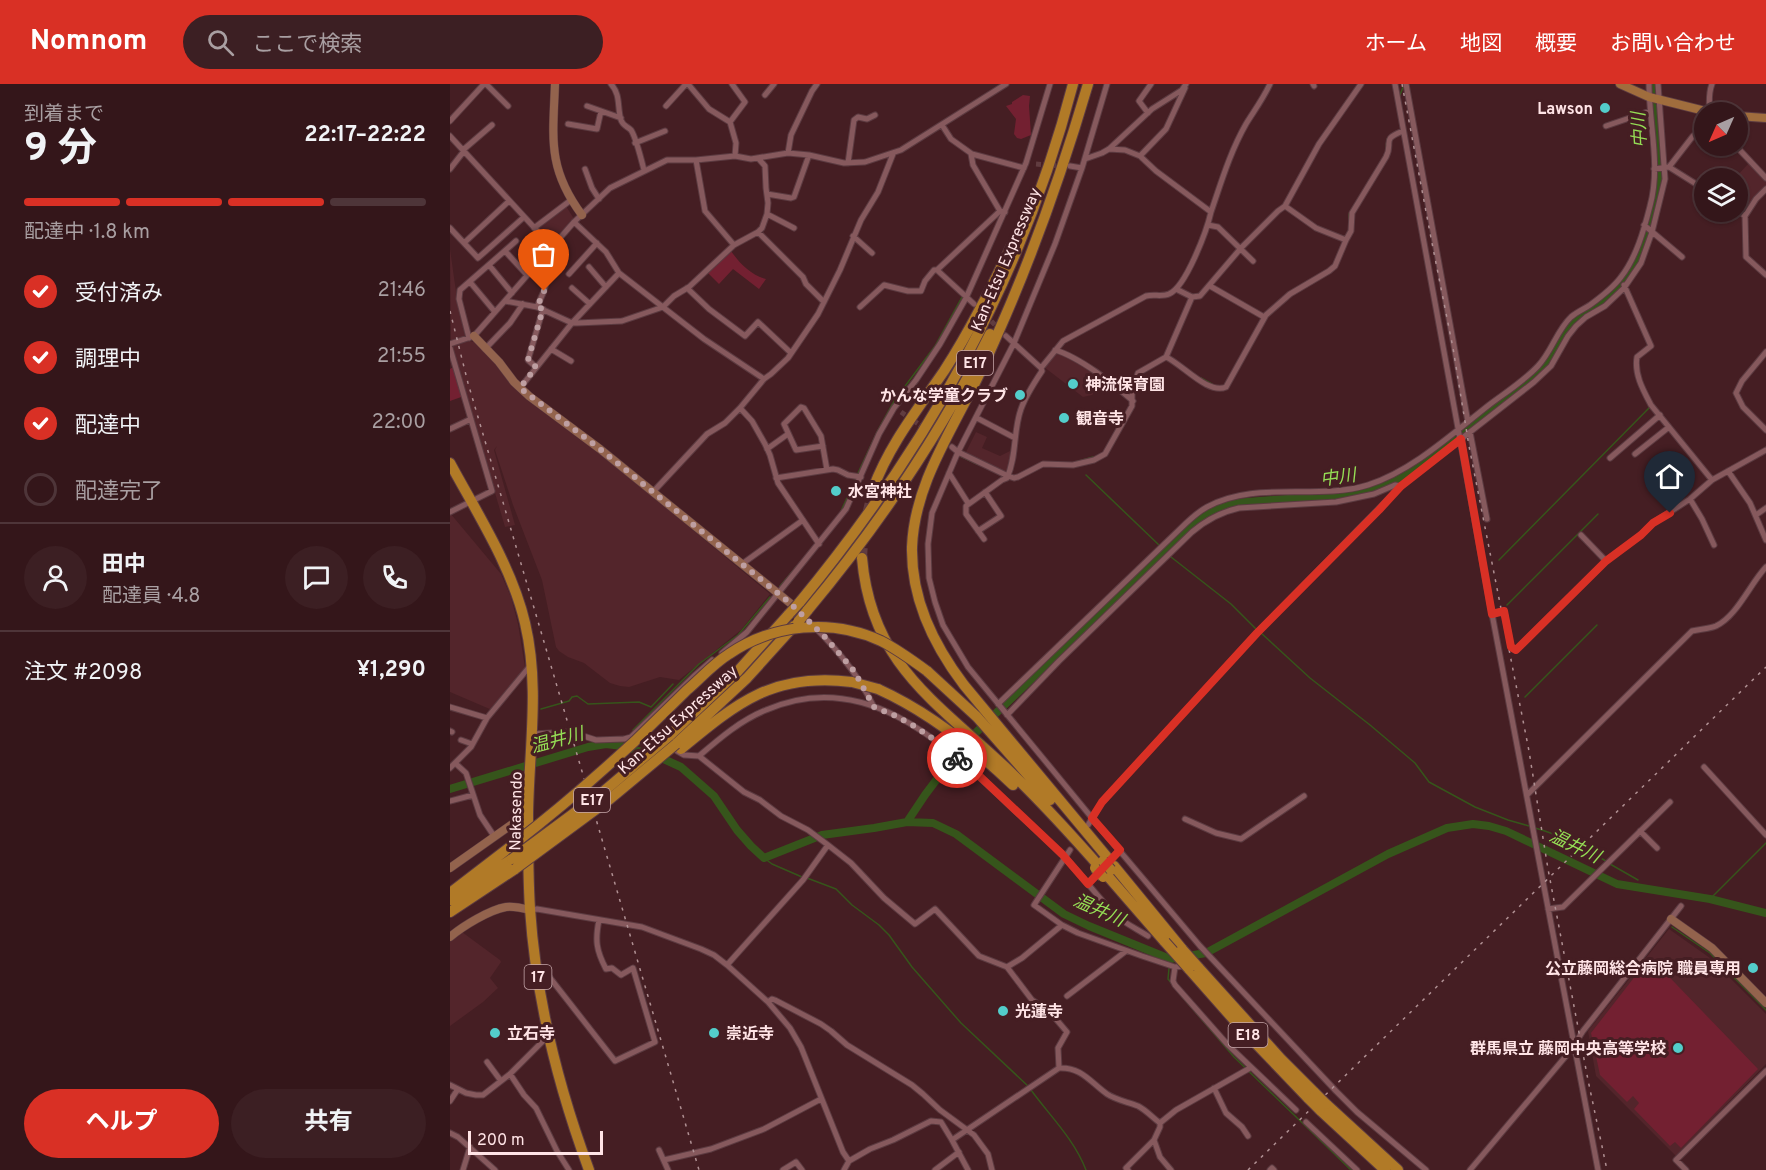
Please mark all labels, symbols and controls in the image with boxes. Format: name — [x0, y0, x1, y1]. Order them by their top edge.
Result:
search box — [183, 15, 603, 69]
text: Nomnom — [30, 24, 147, 60]
icon: search — [204, 26, 237, 59]
text: ホーム — [1365, 31, 1427, 58]
text: 地図 — [1460, 31, 1502, 58]
text: 概要 — [1535, 31, 1577, 58]
text: お問い合わせ — [1610, 31, 1736, 58]
text: ここで検索 — [252, 32, 362, 59]
place label: Lawson — [1537, 100, 1593, 120]
marker: Lawson — [1598, 101, 1612, 115]
text: 到着まで — [24, 102, 104, 128]
north arrow — [1694, 102, 1748, 156]
map controls — [1694, 102, 1748, 222]
water label: 中川 — [1628, 109, 1653, 148]
text: 22:17–22:22 — [304, 122, 426, 149]
text: 9 分 — [24, 126, 97, 175]
button: layers — [1694, 168, 1748, 222]
street label: Kan-Etsu Expressway — [968, 185, 1046, 335]
text: 配達中 · 1.8 km — [24, 220, 150, 246]
pin — [518, 229, 569, 291]
icon: bag — [527, 238, 560, 271]
icon: check — [24, 275, 57, 308]
text: 21:46 — [377, 278, 426, 304]
text: 受付済み — [75, 281, 163, 308]
icon: check — [24, 341, 57, 374]
text: 21:55 — [377, 344, 426, 370]
text: 調理中 — [75, 347, 141, 374]
road number: E17 — [957, 351, 993, 375]
place label: 神流保育園 — [1085, 375, 1165, 396]
marker: 神流保育園 — [1066, 377, 1080, 391]
place label: かんな学童クラブ — [880, 387, 1008, 407]
marker: かんな学童クラブ — [1013, 388, 1027, 402]
icon: check — [24, 407, 57, 440]
text: 22:00 — [372, 410, 426, 436]
place label: 観音寺 — [1076, 410, 1124, 430]
marker: 観音寺 — [1057, 411, 1071, 425]
text: 配達中 — [75, 413, 141, 440]
pin — [1644, 451, 1695, 513]
icon: home — [1653, 460, 1686, 493]
water label: 中川 — [1319, 464, 1360, 492]
text: 配達完了 — [75, 479, 163, 506]
place label: 水宮神社 — [848, 482, 912, 503]
marker: 水宮神社 — [829, 484, 843, 498]
button: person — [24, 546, 87, 609]
button: chat — [285, 546, 348, 609]
button: phone — [363, 546, 426, 609]
text: 田中 — [102, 552, 146, 579]
text: 配達員 · 4.8 — [102, 584, 201, 610]
text: ¥1,290 — [357, 657, 426, 684]
text: 注文 #2098 — [24, 660, 142, 687]
street label: Kan-Etsu Expressway — [614, 662, 742, 779]
water label: 温井川 — [528, 723, 588, 760]
courier — [927, 728, 987, 788]
icon: bike — [941, 742, 974, 775]
street label: Nakasendo — [506, 771, 528, 851]
road number: E17 — [574, 788, 610, 812]
water label: 温井川 — [1545, 825, 1605, 870]
water label: 温井川 — [1069, 890, 1130, 934]
place label: 公立藤岡総合病院 職員専用 — [1545, 959, 1741, 980]
marker: 公立藤岡総合病院 職員専用 — [1746, 961, 1760, 975]
road number: 17 — [524, 965, 551, 989]
place label: 光蓮寺 — [1015, 1003, 1063, 1023]
marker: 光蓮寺 — [996, 1004, 1010, 1018]
road number: E18 — [1228, 1023, 1268, 1047]
place label: 立石寺 — [507, 1025, 555, 1045]
place label: 崇近寺 — [726, 1025, 774, 1045]
marker: 立石寺 — [488, 1026, 502, 1040]
marker: 崇近寺 — [707, 1026, 721, 1040]
place label: 群馬県立 藤岡中央高等学校 — [1470, 1040, 1666, 1060]
marker: 群馬県立 藤岡中央高等学校 — [1671, 1041, 1685, 1055]
button: ヘルプ — [24, 1089, 219, 1158]
button: 共有 — [231, 1089, 426, 1158]
scale bar — [468, 1128, 603, 1156]
text: 200 m — [477, 1131, 525, 1151]

